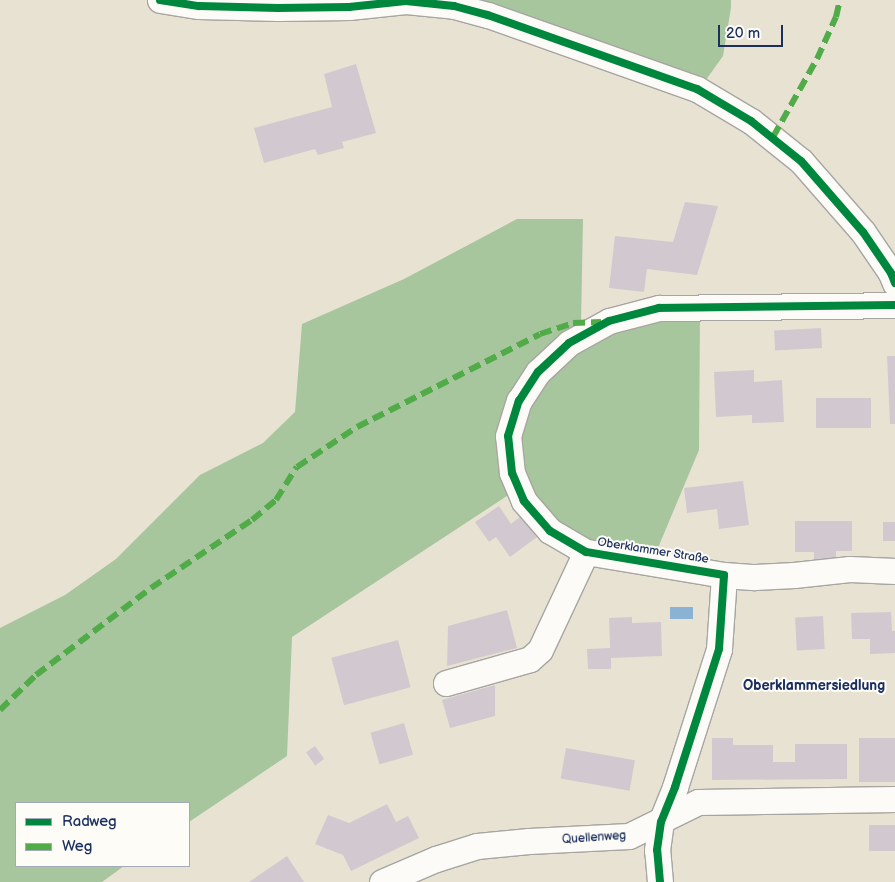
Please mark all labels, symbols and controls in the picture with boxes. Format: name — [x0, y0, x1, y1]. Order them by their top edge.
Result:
scale bar — [720, 15, 785, 47]
text: 20 m — [726, 24, 760, 43]
street label: Oberklammer Straße — [596, 535, 710, 567]
district label: Oberklammersiedlung — [743, 678, 885, 694]
legend — [15, 802, 190, 867]
text: Radweg — [62, 812, 117, 831]
street label: Quellenweg — [561, 829, 627, 847]
text: Weg — [62, 837, 92, 856]

